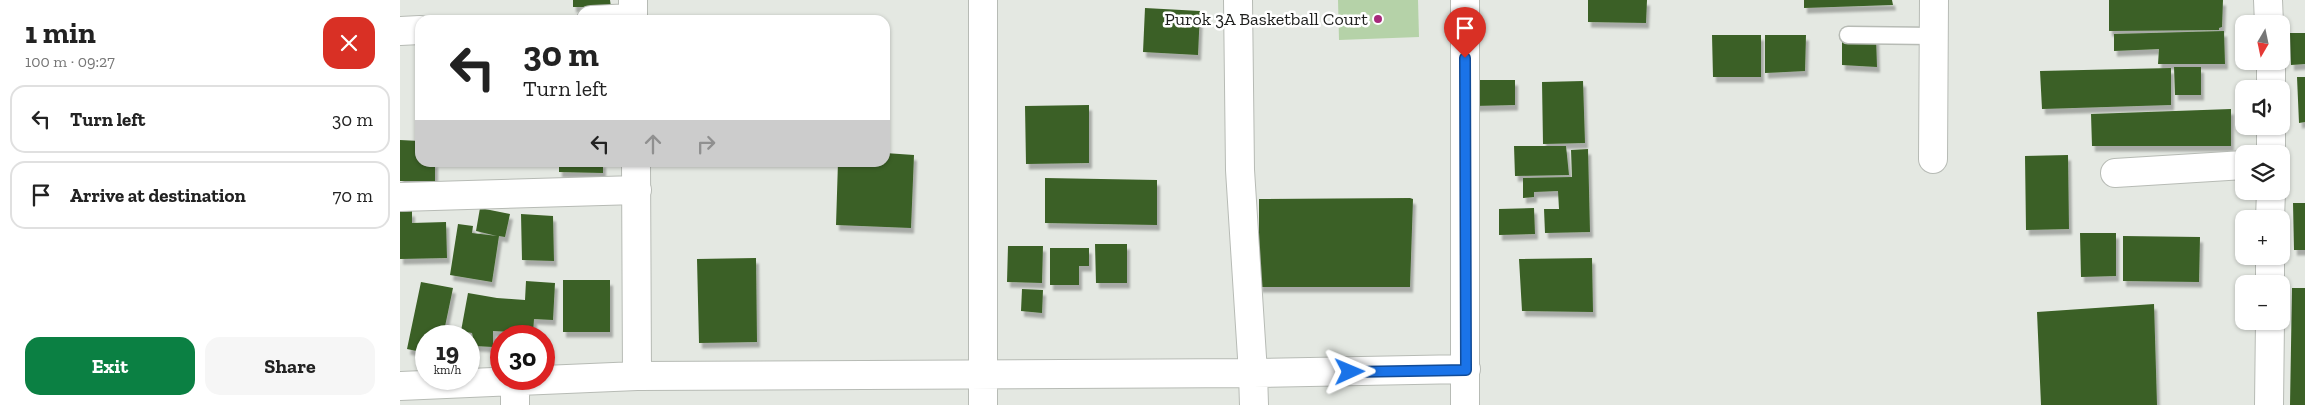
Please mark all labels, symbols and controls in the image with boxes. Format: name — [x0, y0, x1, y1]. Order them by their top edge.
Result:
pin — [1444, 7, 1486, 58]
place label: Purok 3A Basketball Court — [1165, 8, 1368, 30]
marker: Purok 3A Basketball Court — [1372, 13, 1384, 25]
icon: arrive — [1451, 14, 1479, 42]
text: 1 min — [25, 15, 96, 51]
north arrow — [2235, 15, 2290, 70]
map controls — [2235, 15, 2290, 330]
button: close — [323, 17, 375, 69]
text: 30 m — [523, 33, 599, 75]
icon: left — [440, 35, 505, 100]
text: 100 m · 09:27 — [25, 52, 115, 71]
text: Turn left — [523, 75, 607, 102]
button: sound — [2235, 80, 2290, 135]
icon: left — [27, 105, 55, 133]
text: Turn left — [70, 108, 145, 131]
text: 30 m — [332, 108, 373, 131]
icon: left — [586, 130, 614, 158]
icon: ahead — [639, 130, 667, 158]
icon: right — [692, 130, 720, 158]
button: layers — [2235, 145, 2290, 200]
icon: arrive — [27, 181, 55, 209]
text: Arrive at destination — [70, 184, 246, 207]
text: 70 m — [332, 184, 373, 207]
button: + — [2235, 210, 2290, 265]
button: − — [2235, 275, 2290, 330]
speed limit sign: 30 — [490, 325, 555, 390]
text: 19 — [436, 336, 459, 366]
button: Exit — [25, 337, 195, 395]
button: Share — [205, 337, 375, 395]
position arrow — [1323, 345, 1375, 397]
text: km/h — [434, 363, 461, 377]

